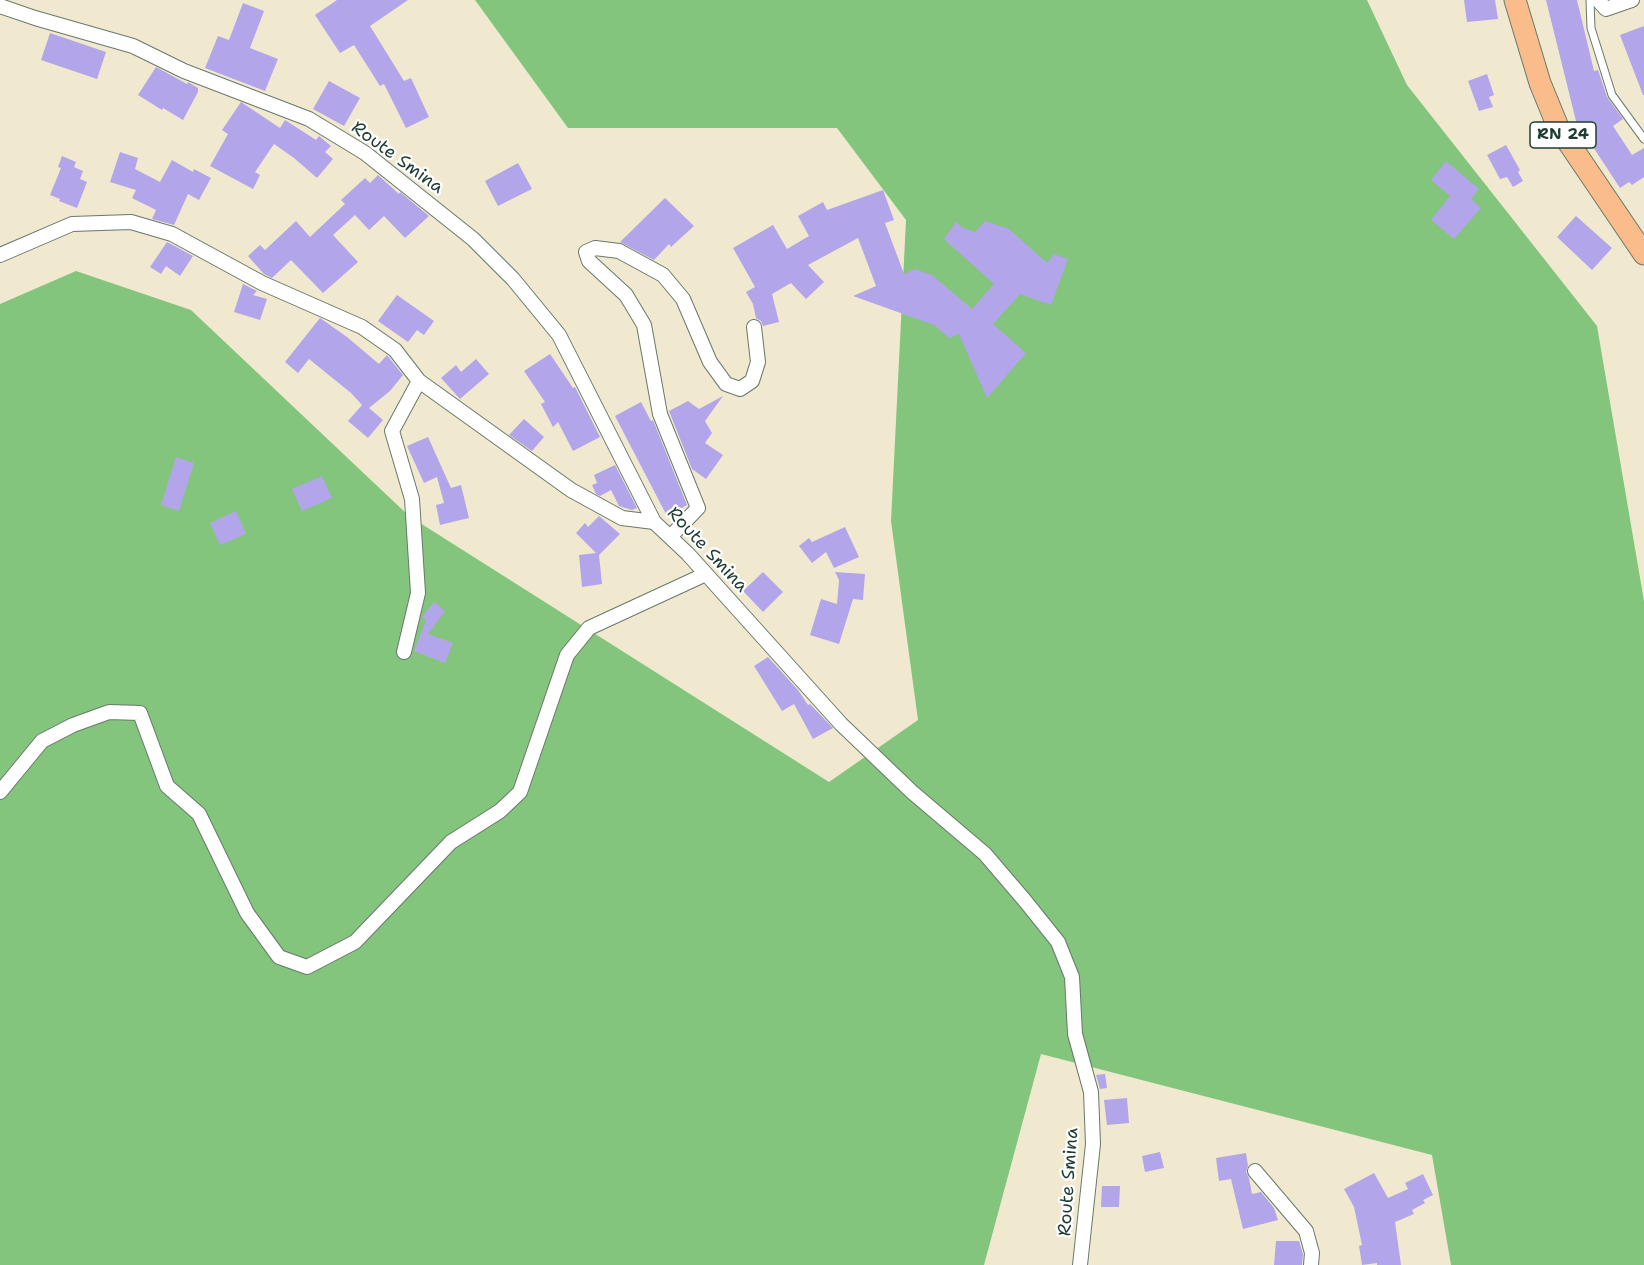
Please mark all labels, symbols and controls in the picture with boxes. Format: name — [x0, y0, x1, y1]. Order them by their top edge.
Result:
street label: Route Smina — [347, 117, 447, 199]
road number: RN 24 — [1530, 122, 1596, 148]
street label: Route Smina — [662, 503, 752, 597]
street label: Route Smina — [1054, 1127, 1084, 1237]

